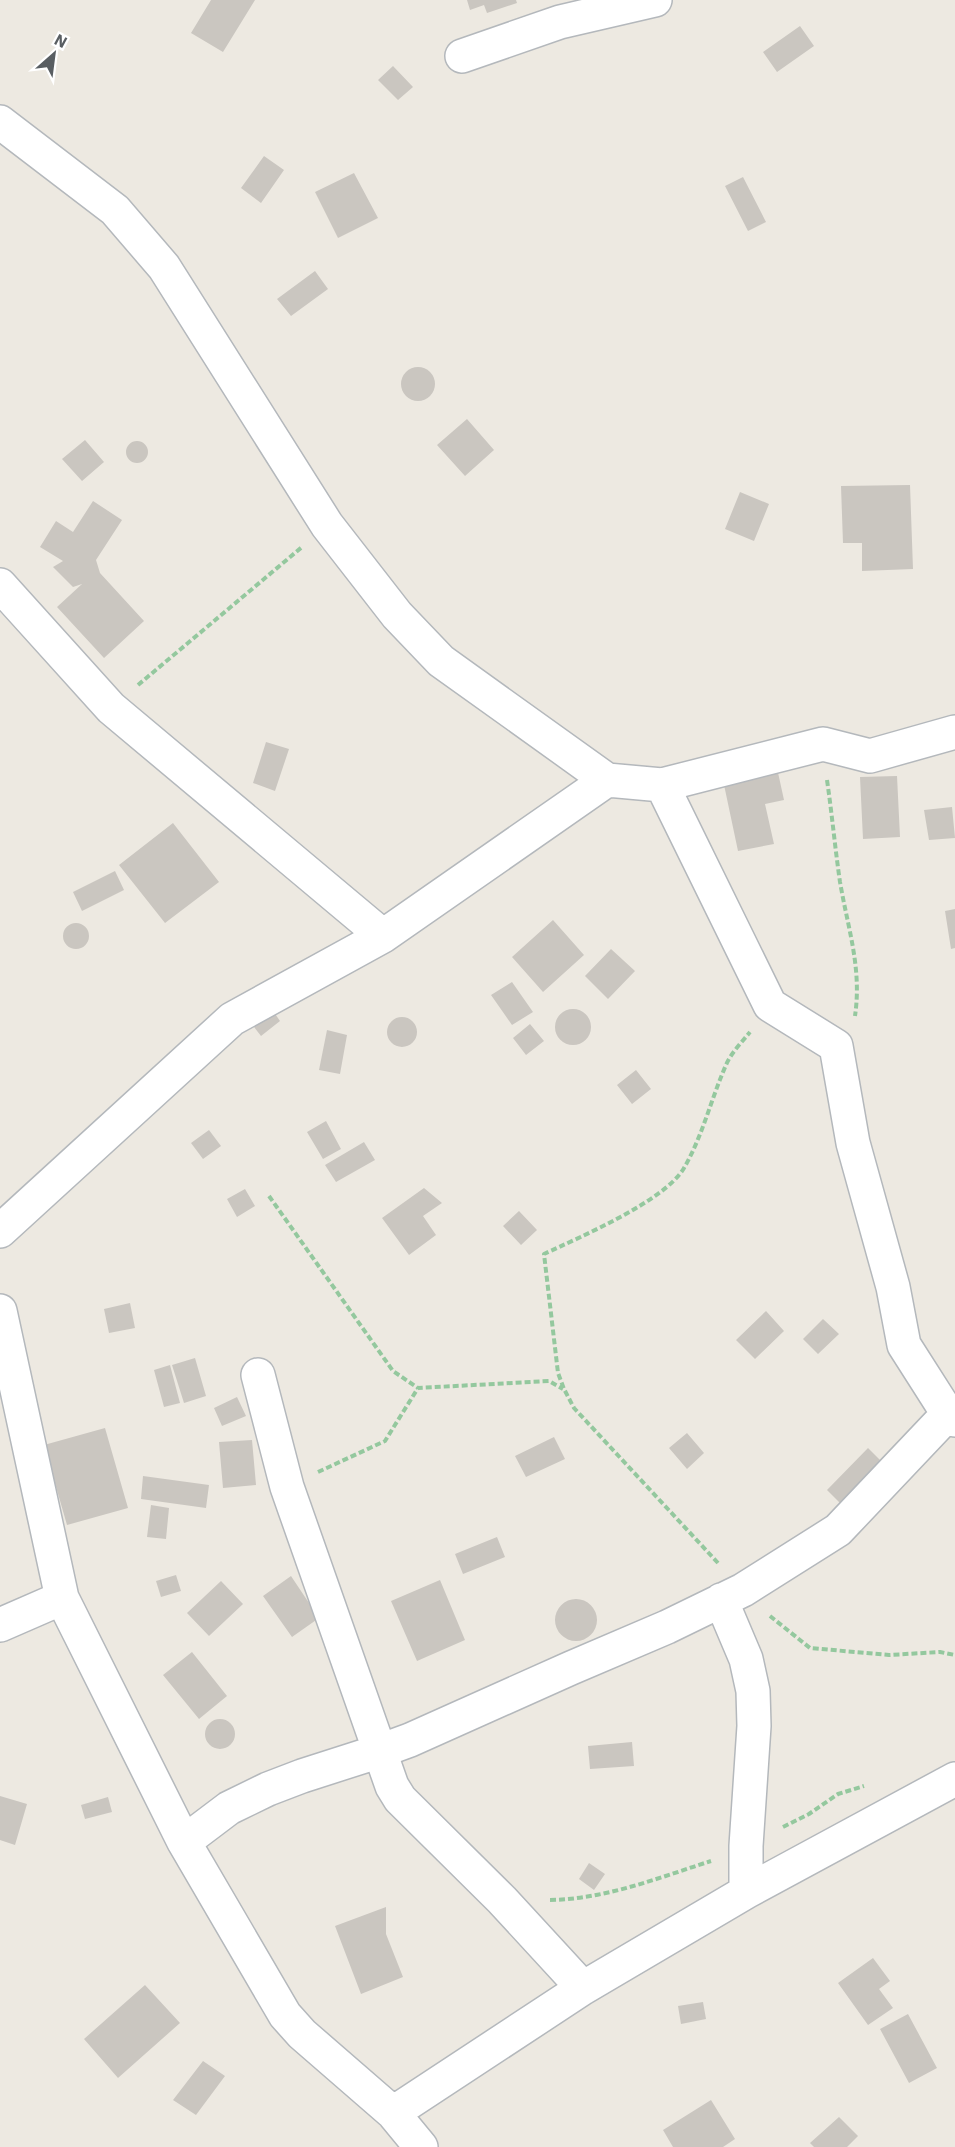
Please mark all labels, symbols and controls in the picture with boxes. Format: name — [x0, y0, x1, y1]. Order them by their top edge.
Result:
north arrow — [24, 24, 84, 84]
text: N — [51, 29, 71, 52]

